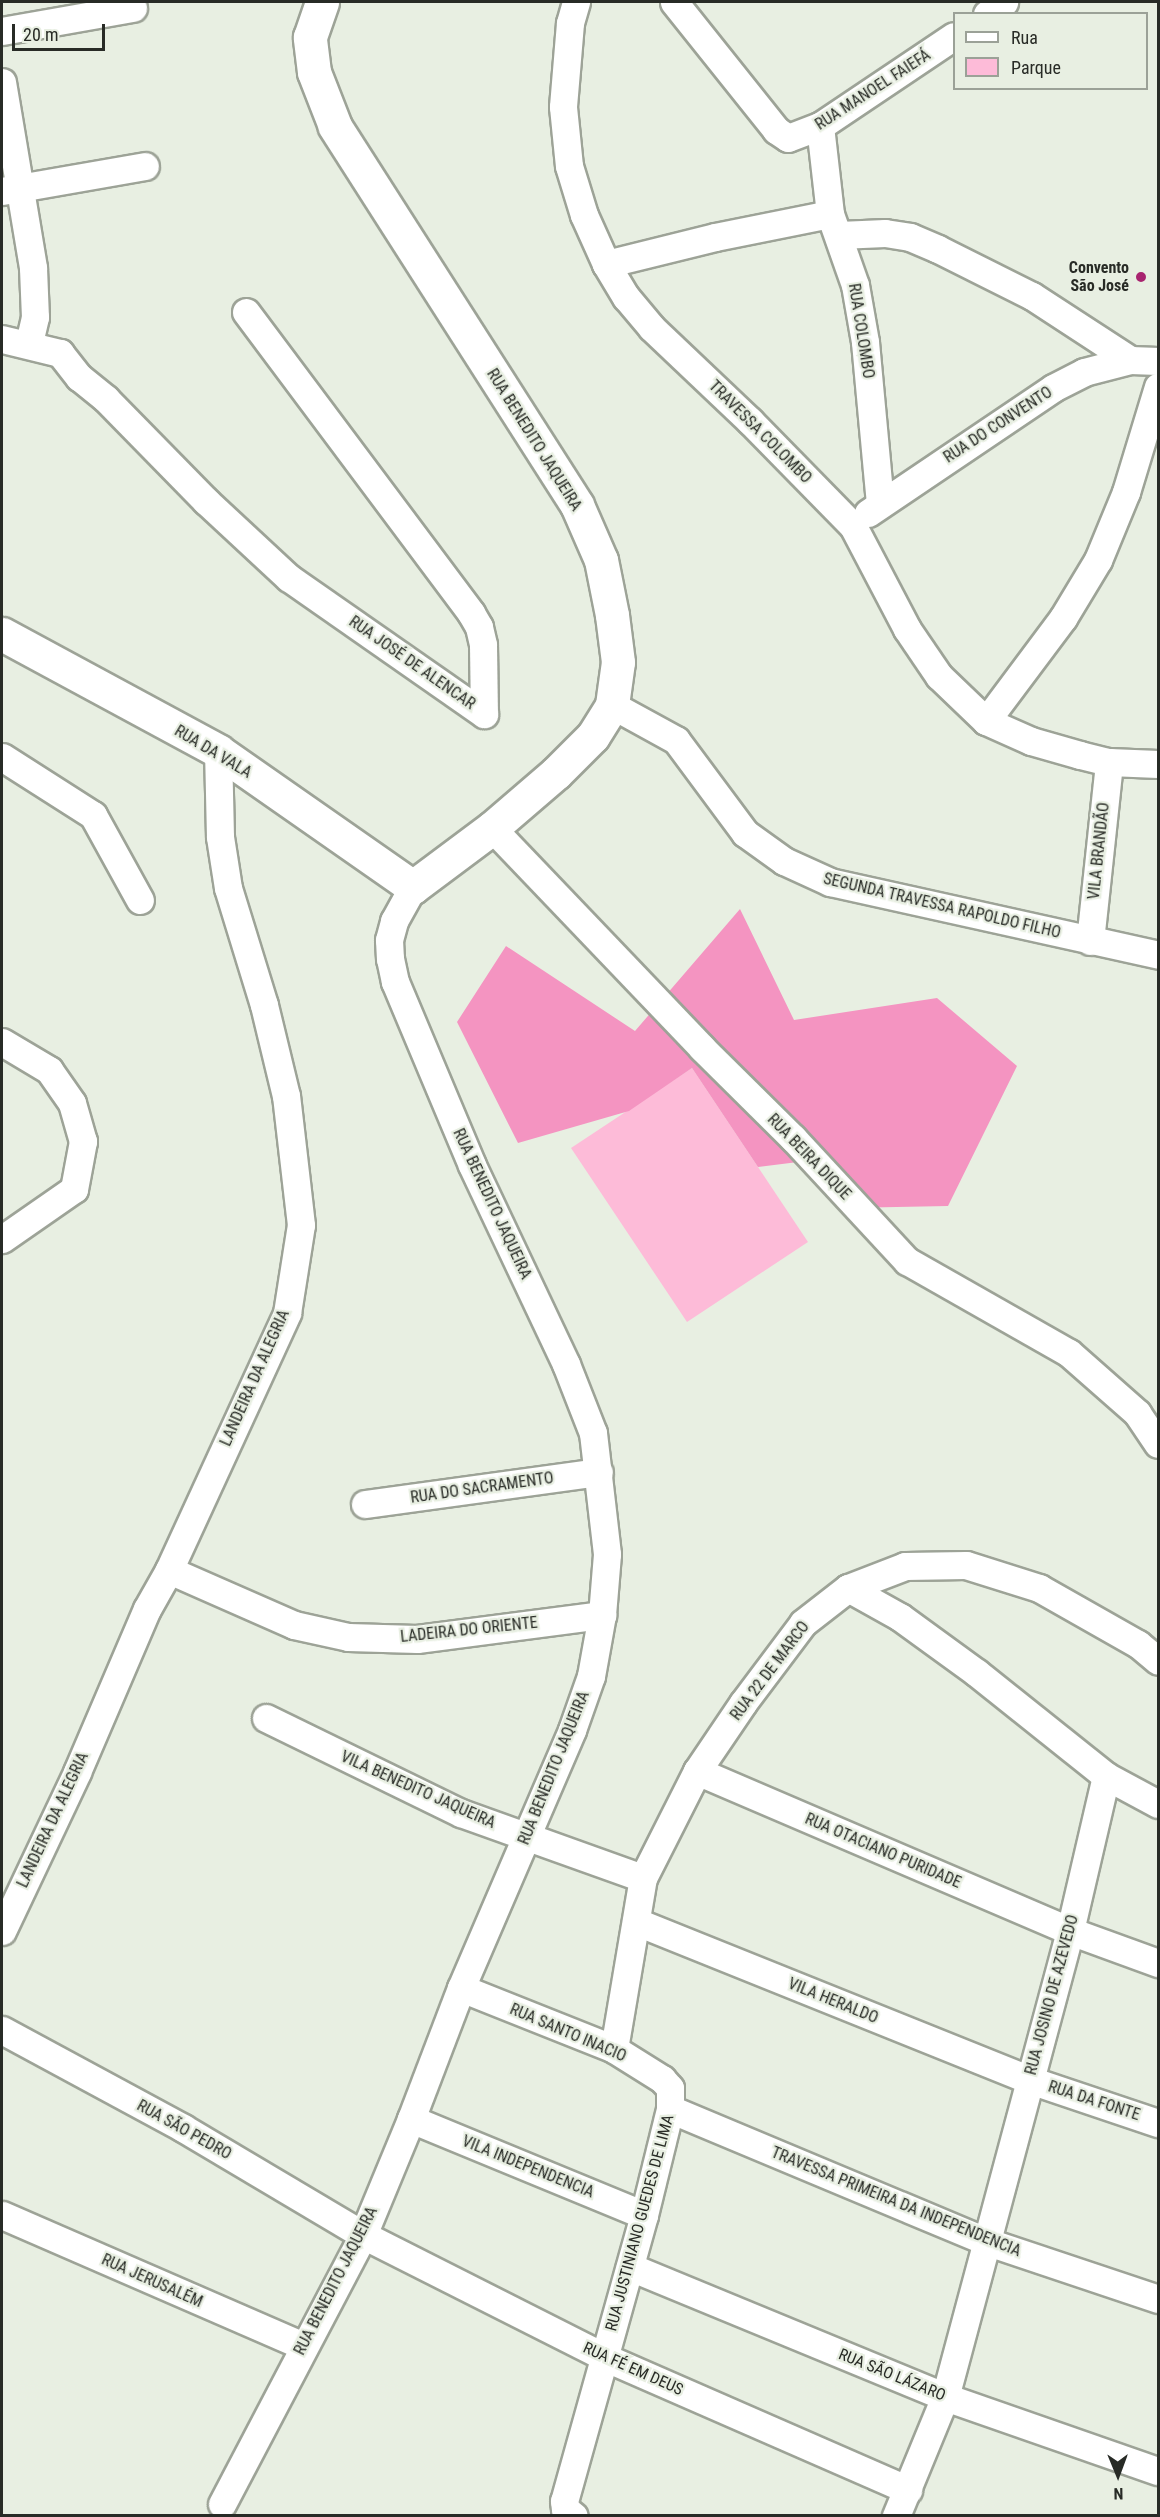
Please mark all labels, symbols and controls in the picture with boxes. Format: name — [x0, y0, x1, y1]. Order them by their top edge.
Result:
scale bar — [15, 12, 108, 50]
legend — [953, 12, 1148, 90]
text: 20 m — [23, 24, 58, 45]
text: Rua — [1011, 27, 1038, 48]
street label: RUA MANOEL FAIEFÁ — [812, 46, 934, 134]
text: Parque — [1011, 57, 1061, 78]
place label: Convento São José — [1069, 258, 1129, 296]
marker: Convento São José — [1134, 270, 1148, 284]
street label: RUA COLOMBO — [844, 282, 878, 380]
street label: RUA BENEDITO JAQUEIRA — [482, 365, 586, 515]
street label: TRAVESSA COLOMBO — [705, 377, 815, 487]
street label: RUA DO CONVENTO — [940, 383, 1056, 467]
street label: RUA JOSÉ DE ALENCAR — [345, 612, 479, 714]
street label: RUA DA VALA — [171, 721, 255, 783]
street label: VILA BRANDÃO — [1084, 801, 1114, 901]
street label: SEGUNDA TRAVESSA RAPOLDO FILHO — [821, 869, 1063, 943]
street label: RUA BEIRA DIQUE — [763, 1110, 855, 1204]
street label: RUA BENEDITO JAQUEIRA — [449, 1126, 535, 1282]
street label: LANDEIRA DA ALEGRIA — [216, 1307, 294, 1449]
street label: RUA DO SACRAMENTO — [409, 1468, 555, 1508]
street label: LADEIRA DO ORIENTE — [399, 1613, 539, 1647]
street label: RUA 22 DE MARCO — [727, 1618, 813, 1724]
street label: RUA BENEDITO JAQUEIRA — [514, 1688, 594, 1848]
street label: VILA BENEDITO JAQUEIRA — [338, 1747, 498, 1833]
street label: LANDEIRA DA ALEGRIA — [13, 1749, 93, 1891]
street label: RUA OTACIANO PURIDADE — [802, 1809, 964, 1893]
street label: RUA JOSINO DE AZEVEDO — [1021, 1913, 1083, 2077]
street label: VILA HERALDO — [785, 1974, 881, 2028]
street label: RUA SANTO INACIO — [507, 2000, 629, 2066]
street label: RUA DA FONTE — [1046, 2077, 1142, 2125]
street label: RUA SÃO PEDRO — [133, 2096, 235, 2164]
street label: RUA JUSTINIANO GUEDES DE LIMA — [602, 2113, 678, 2333]
street label: VILA INDEPENDENCIA — [459, 2132, 597, 2202]
street label: TRAVESSA PRIMEIRA DA INDEPENDENCIA — [768, 2143, 1024, 2261]
street label: RUA BENEDITO JAQUEIRA — [290, 2204, 382, 2358]
street label: RUA JERUSALÉM — [99, 2250, 205, 2312]
street label: RUA FÉ EM DEUS — [580, 2338, 686, 2400]
street label: RUA SÃO LÁZARO — [836, 2345, 948, 2405]
north arrow — [1088, 2445, 1148, 2505]
text: N — [1113, 2484, 1123, 2503]

